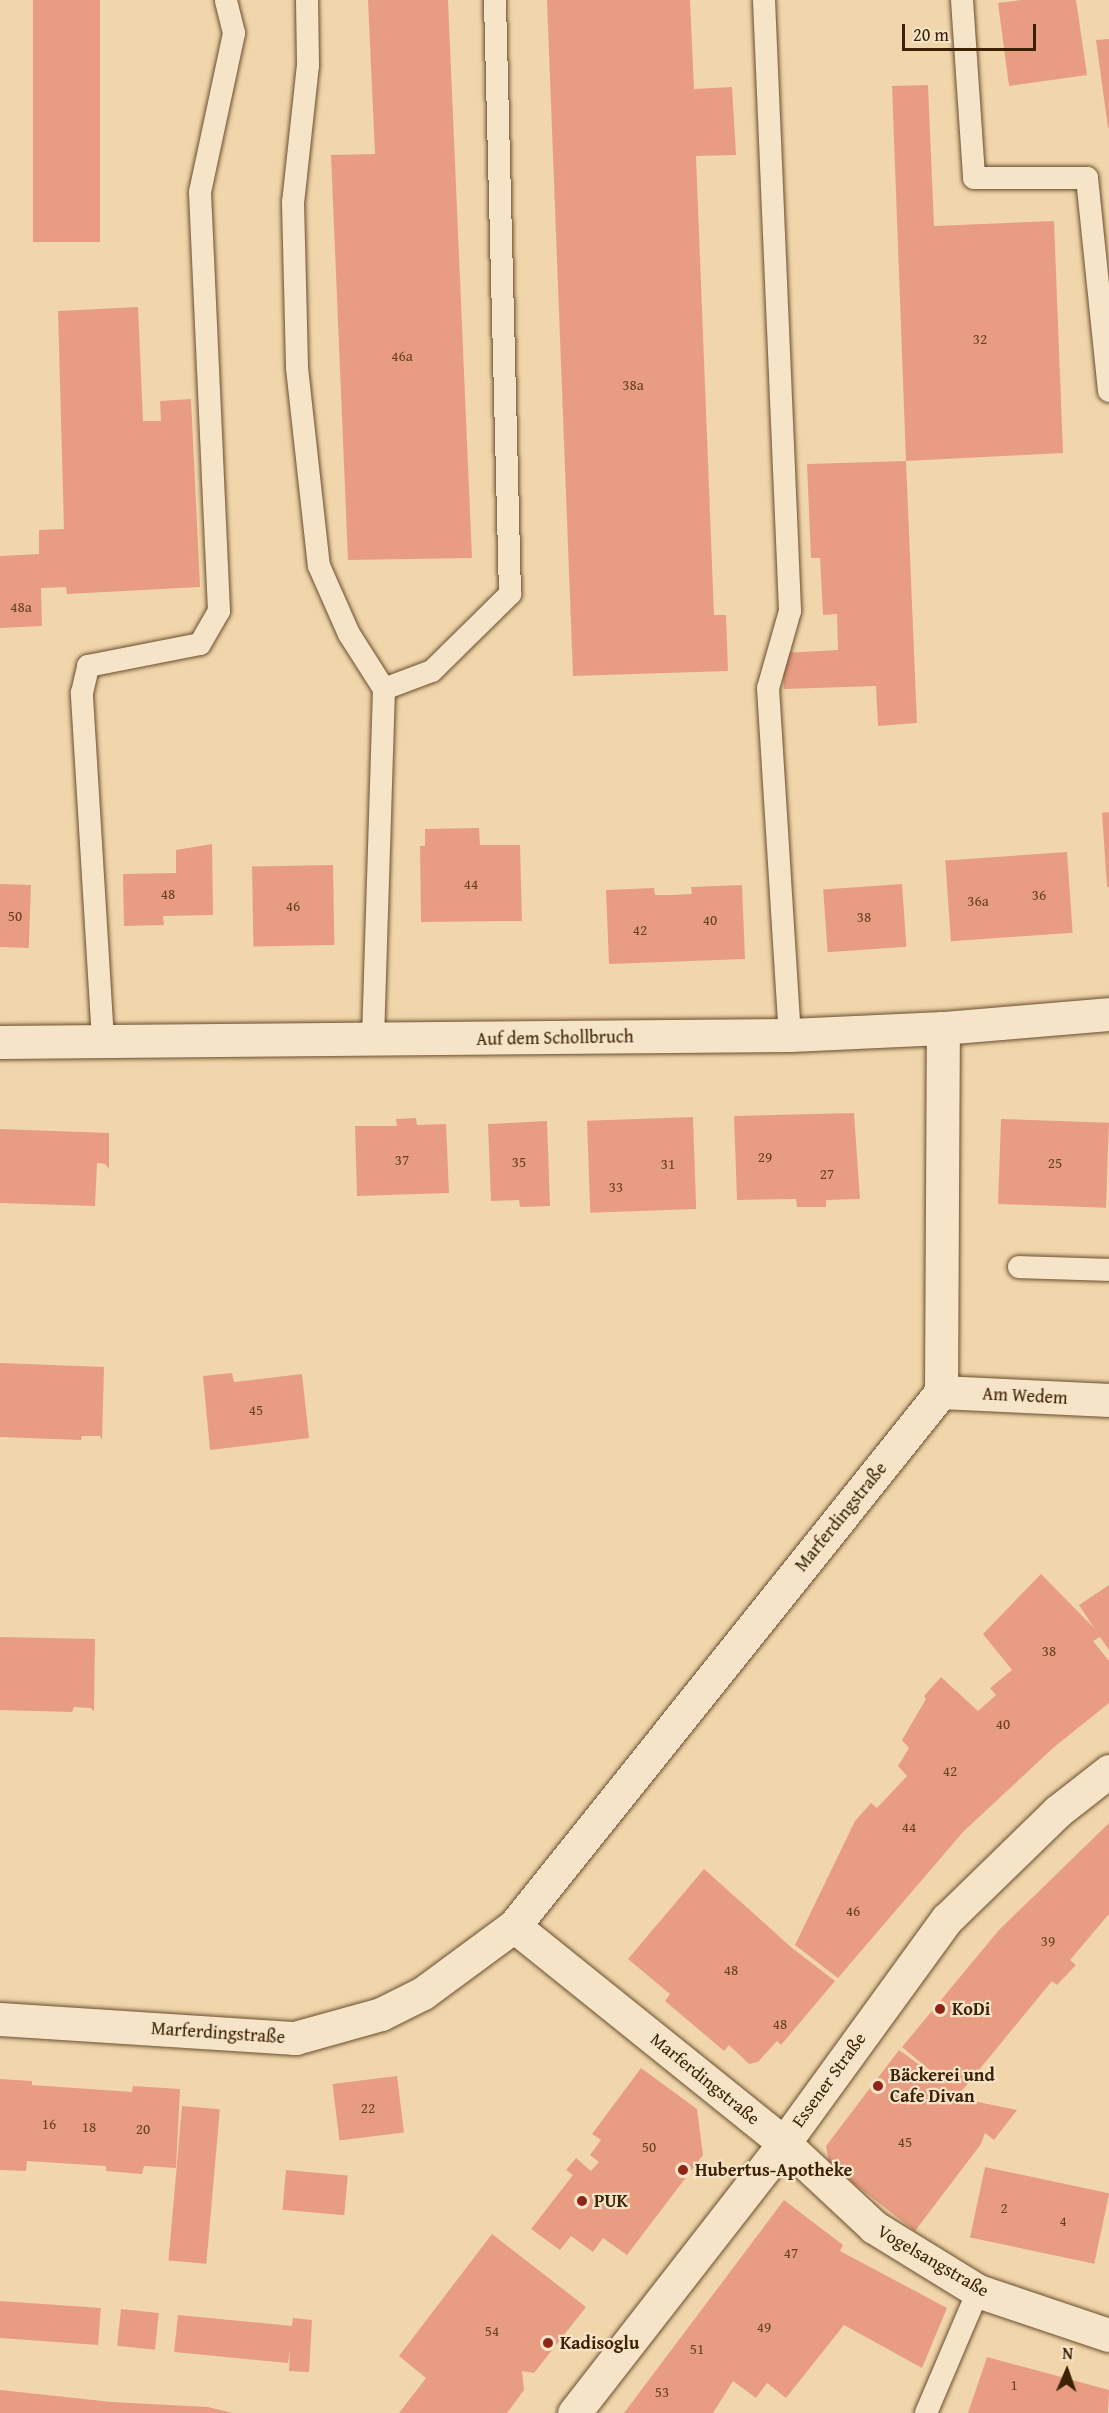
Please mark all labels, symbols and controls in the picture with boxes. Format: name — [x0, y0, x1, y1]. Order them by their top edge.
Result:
scale bar — [905, 12, 1038, 50]
text: 20 m — [913, 21, 949, 48]
house number: 32 — [973, 330, 987, 348]
house number: 46a — [391, 347, 413, 365]
house number: 38a — [622, 376, 644, 394]
house number: 48a — [10, 598, 32, 616]
house number: 44 — [464, 875, 478, 893]
house number: 48 — [161, 885, 175, 903]
house number: 36 — [1032, 886, 1046, 904]
house number: 36a — [967, 892, 989, 910]
house number: 46 — [286, 897, 300, 915]
house number: 50 — [8, 907, 22, 925]
house number: 38 — [857, 908, 871, 926]
house number: 40 — [703, 911, 717, 929]
house number: 42 — [633, 921, 647, 939]
street label: Auf dem Schollbruch — [476, 1026, 634, 1050]
house number: 29 — [758, 1148, 772, 1166]
house number: 37 — [395, 1151, 409, 1169]
house number: 35 — [512, 1153, 526, 1171]
house number: 25 — [1048, 1154, 1062, 1172]
house number: 31 — [661, 1155, 675, 1173]
house number: 27 — [820, 1165, 834, 1183]
house number: 33 — [609, 1178, 623, 1196]
street label: Am Wedem — [982, 1383, 1068, 1409]
house number: 45 — [249, 1401, 263, 1419]
street label: Marferdingstraße — [790, 1458, 892, 1576]
house number: 38 — [1042, 1642, 1056, 1660]
house number: 40 — [996, 1715, 1010, 1733]
house number: 42 — [943, 1762, 957, 1780]
house number: 44 — [902, 1818, 916, 1836]
house number: 46 — [846, 1902, 860, 1920]
house number: 39 — [1041, 1932, 1055, 1950]
house number: 48 — [724, 1961, 738, 1979]
place label: KoDi — [952, 1998, 990, 2020]
marker: KoDi — [933, 2002, 947, 2016]
house number: 48 — [773, 2015, 787, 2033]
street label: Marferdingstraße — [150, 2018, 286, 2048]
street label: Marferdingstraße — [646, 2028, 764, 2130]
street label: Essener Straße — [787, 2028, 871, 2132]
place label: Bäckerei und Cafe Divan — [890, 2065, 995, 2108]
marker: Bäckerei und Cafe Divan — [871, 2079, 885, 2093]
house number: 22 — [361, 2099, 375, 2117]
house number: 16 — [42, 2115, 56, 2133]
house number: 18 — [82, 2118, 96, 2136]
house number: 20 — [136, 2120, 150, 2138]
house number: 45 — [898, 2133, 912, 2151]
house number: 50 — [642, 2138, 656, 2156]
place label: Hubertus-Apotheke — [695, 2159, 852, 2181]
marker: Hubertus-Apotheke — [676, 2163, 690, 2177]
place label: PUK — [594, 2190, 628, 2212]
marker: PUK — [575, 2194, 589, 2208]
house number: 2 — [1000, 2199, 1008, 2217]
house number: 4 — [1059, 2212, 1067, 2230]
street label: Vogelsangstraße — [873, 2220, 993, 2302]
house number: 47 — [784, 2244, 798, 2262]
house number: 49 — [757, 2318, 771, 2336]
house number: 54 — [485, 2322, 499, 2340]
place label: Kadisoglu — [560, 2332, 639, 2354]
marker: Kadisoglu — [541, 2336, 555, 2350]
house number: 51 — [690, 2340, 704, 2358]
north arrow — [1037, 2341, 1097, 2401]
text: N — [1062, 2341, 1073, 2365]
house number: 1 — [1010, 2376, 1018, 2394]
house number: 53 — [655, 2383, 669, 2401]

